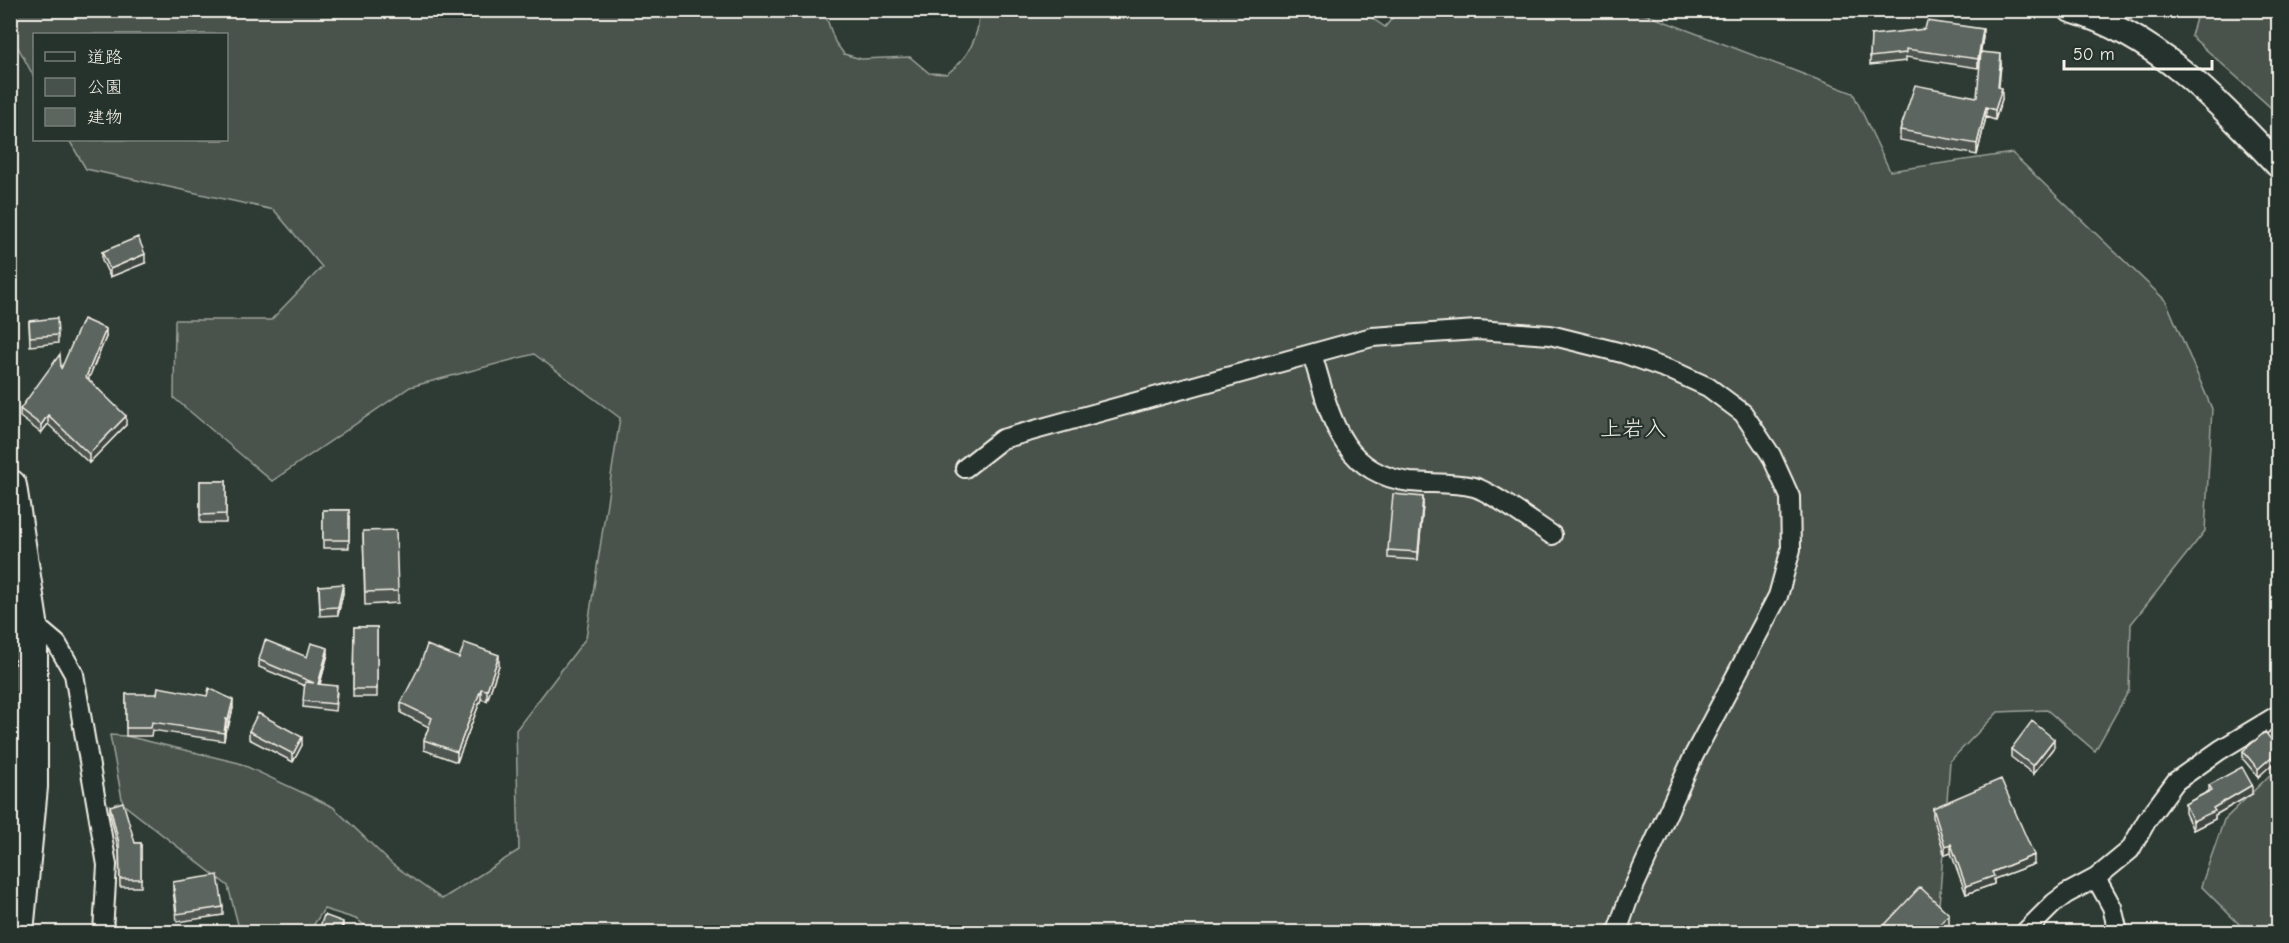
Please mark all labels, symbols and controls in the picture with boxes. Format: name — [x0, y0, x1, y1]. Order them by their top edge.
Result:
legend — [33, 33, 228, 141]
scale bar — [2064, 33, 2212, 71]
text: 50 m — [2073, 44, 2115, 65]
text: 道路 — [87, 47, 123, 68]
text: 公園 — [87, 77, 123, 98]
text: 建物 — [87, 107, 123, 128]
district label: 上岩入 — [1600, 416, 1666, 442]

